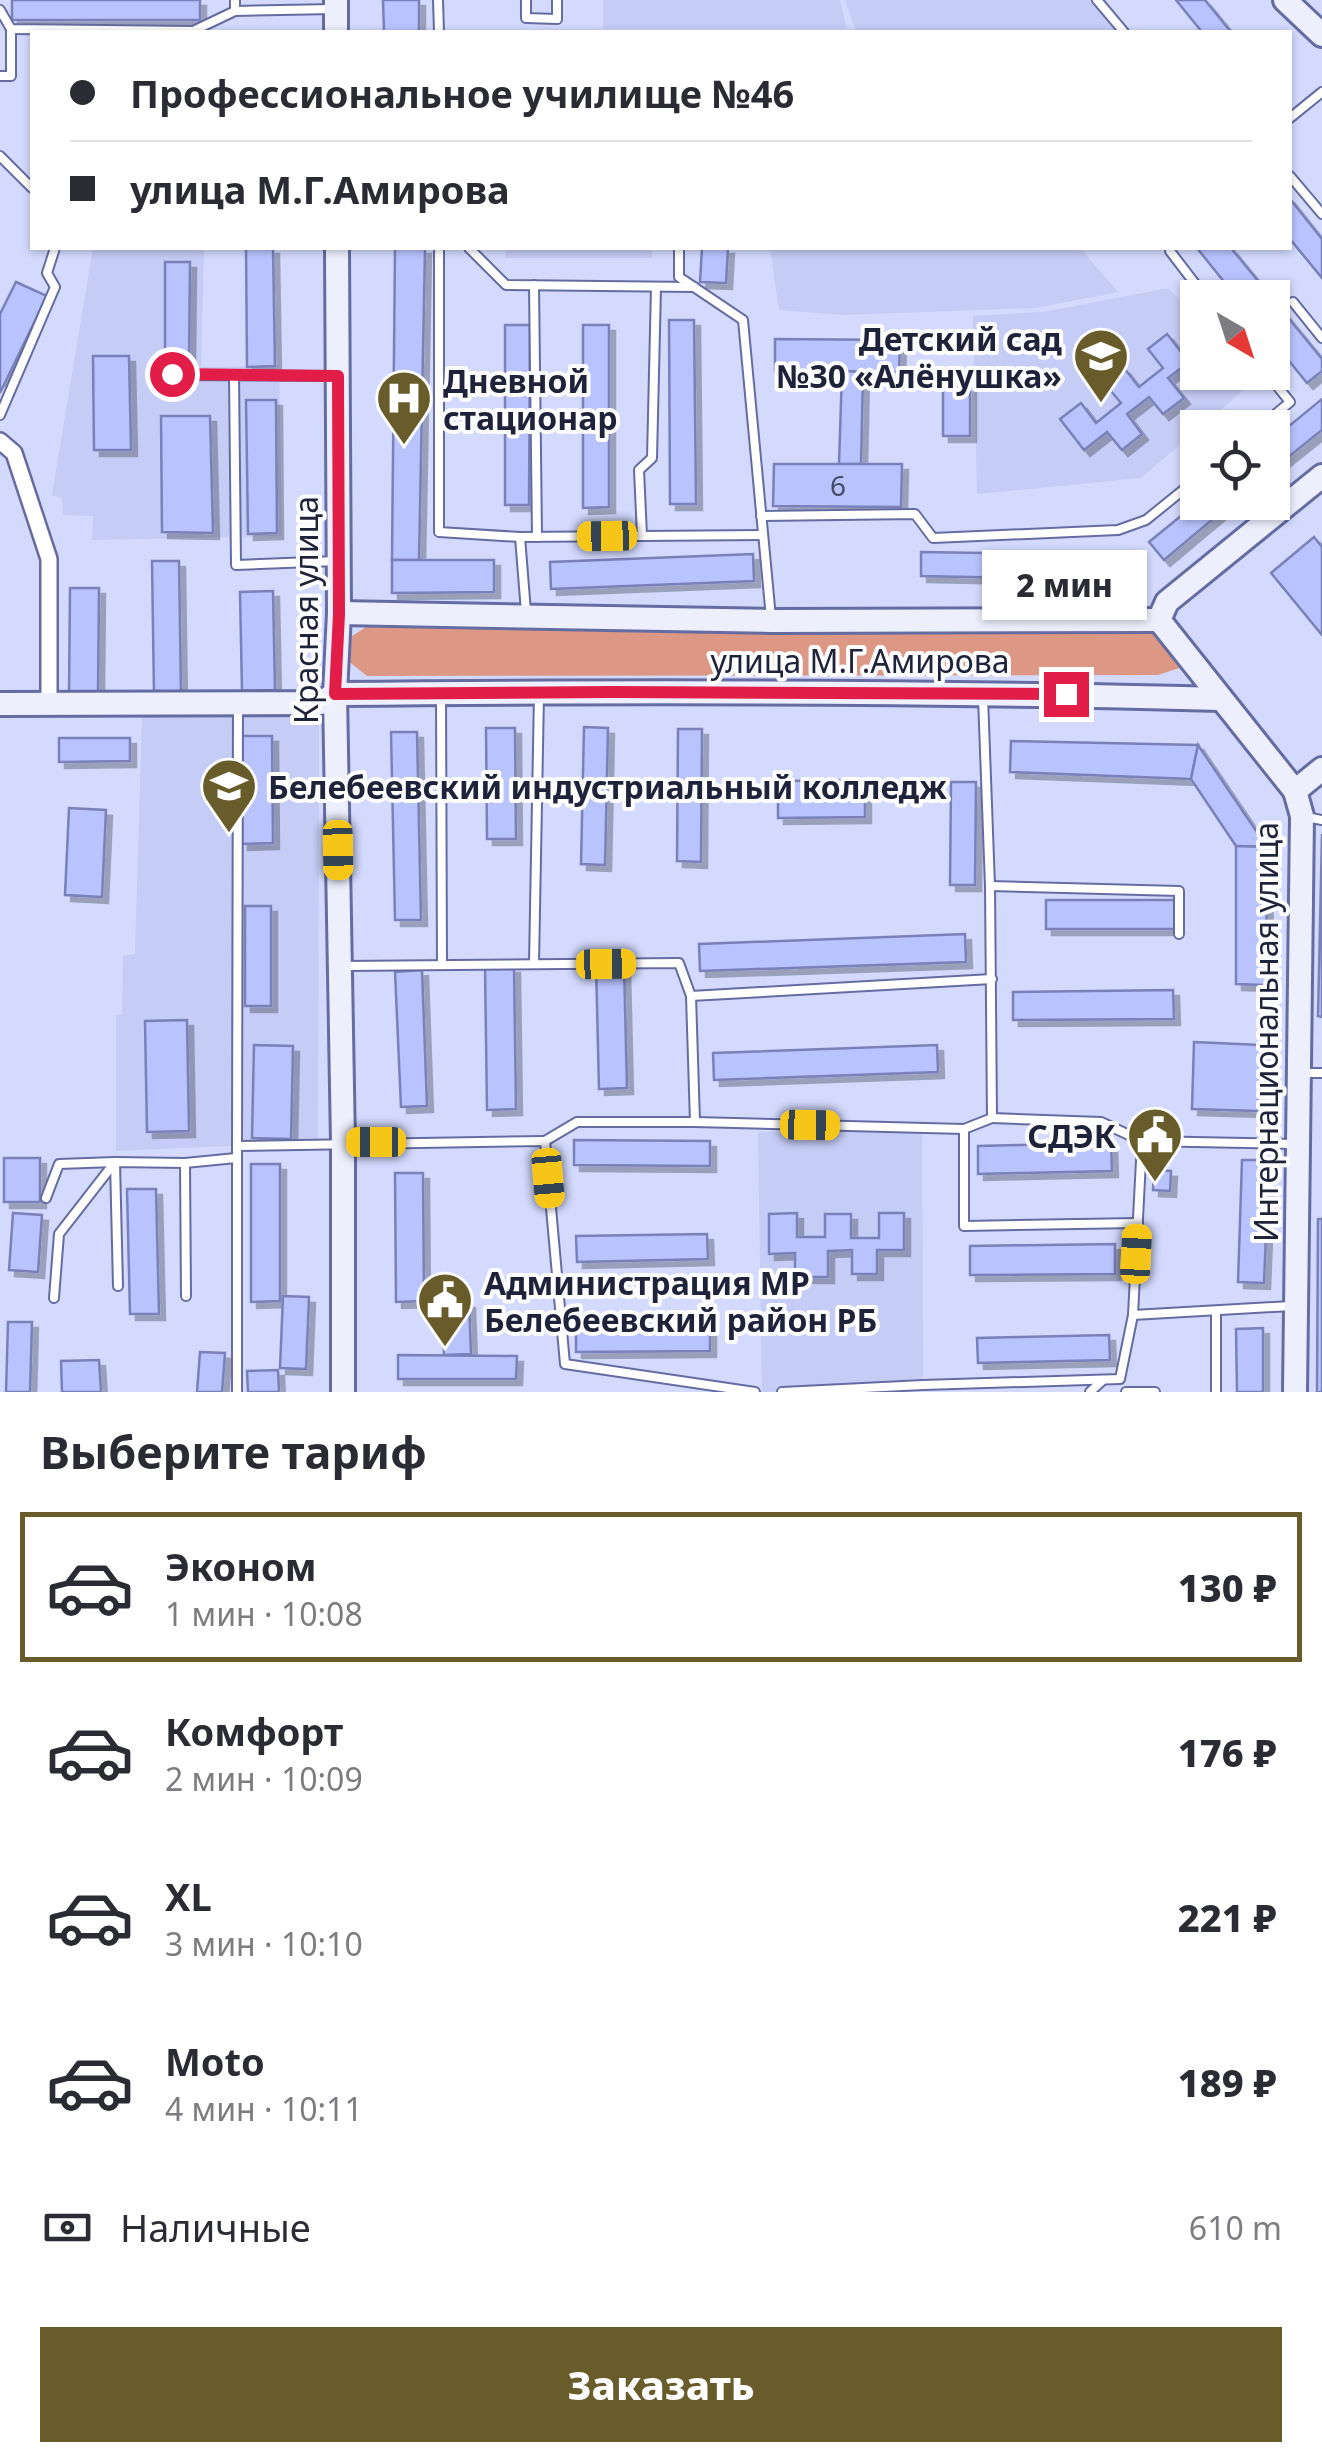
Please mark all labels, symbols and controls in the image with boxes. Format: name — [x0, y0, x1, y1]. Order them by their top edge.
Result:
text: Профессиональное училище №46 — [130, 67, 794, 119]
text: улица М.Г.Амирова — [130, 163, 510, 215]
north arrow — [1180, 280, 1290, 390]
map controls — [1180, 280, 1290, 520]
place label: Детский сад №30 «Алёнушка» — [777, 317, 1063, 397]
school or university icon: Детский сад №30 «Алёнушка» — [1071, 326, 1131, 405]
route start — [150, 352, 195, 397]
place label: Дневной стационар — [443, 359, 618, 439]
hospital icon: Дневной стационар — [374, 368, 434, 447]
button: locate — [1180, 410, 1290, 520]
house number: 6 — [830, 466, 846, 504]
street label: Красная улица — [284, 496, 327, 724]
car — [577, 520, 637, 552]
callout: 2 мин — [984, 549, 1148, 619]
text: 2 мин — [1016, 563, 1113, 606]
street label: улица М.Г.Амирова — [710, 639, 1010, 682]
route end — [1044, 672, 1089, 717]
school or university icon: Белебеевский индустриальный колледж — [199, 756, 259, 835]
place label: Белебеевский индустриальный колледж — [268, 765, 947, 808]
car — [322, 820, 354, 880]
street label: Интернациональная улица — [1244, 822, 1287, 1242]
car — [576, 948, 636, 980]
public building icon: СДЭК — [1125, 1105, 1185, 1184]
car — [780, 1109, 840, 1141]
place label: СДЭК — [1027, 1114, 1117, 1157]
car — [346, 1127, 406, 1157]
car — [530, 1147, 566, 1209]
car — [1119, 1223, 1153, 1285]
place label: Администрация МР Белебеевский район РБ — [484, 1261, 877, 1341]
public building icon: Администрация МР Белебеевский район РБ — [415, 1270, 475, 1349]
text: Выберите тариф — [40, 1421, 427, 1482]
text: Эконом — [165, 1540, 317, 1592]
icon: car — [45, 1542, 135, 1632]
text: 130 ₽ — [1178, 1561, 1277, 1613]
text: 1 мин · 10:08 — [165, 1592, 363, 1635]
text: Комфорт — [165, 1705, 343, 1757]
icon: car — [45, 1707, 135, 1797]
text: 176 ₽ — [1178, 1726, 1277, 1778]
text: 2 мин · 10:09 — [165, 1757, 363, 1800]
text: XL — [165, 1870, 212, 1922]
icon: car — [45, 1872, 135, 1962]
text: 221 ₽ — [1178, 1891, 1277, 1943]
text: 3 мин · 10:10 — [165, 1922, 363, 1965]
text: Moto — [165, 2035, 265, 2087]
icon: car — [45, 2037, 135, 2127]
text: 189 ₽ — [1178, 2056, 1277, 2108]
text: 4 мин · 10:11 — [165, 2087, 363, 2130]
icon: cash — [40, 2200, 95, 2255]
text: Наличные — [120, 2201, 311, 2253]
text: 610 m — [1189, 2206, 1282, 2249]
button: Заказать — [40, 2327, 1282, 2442]

